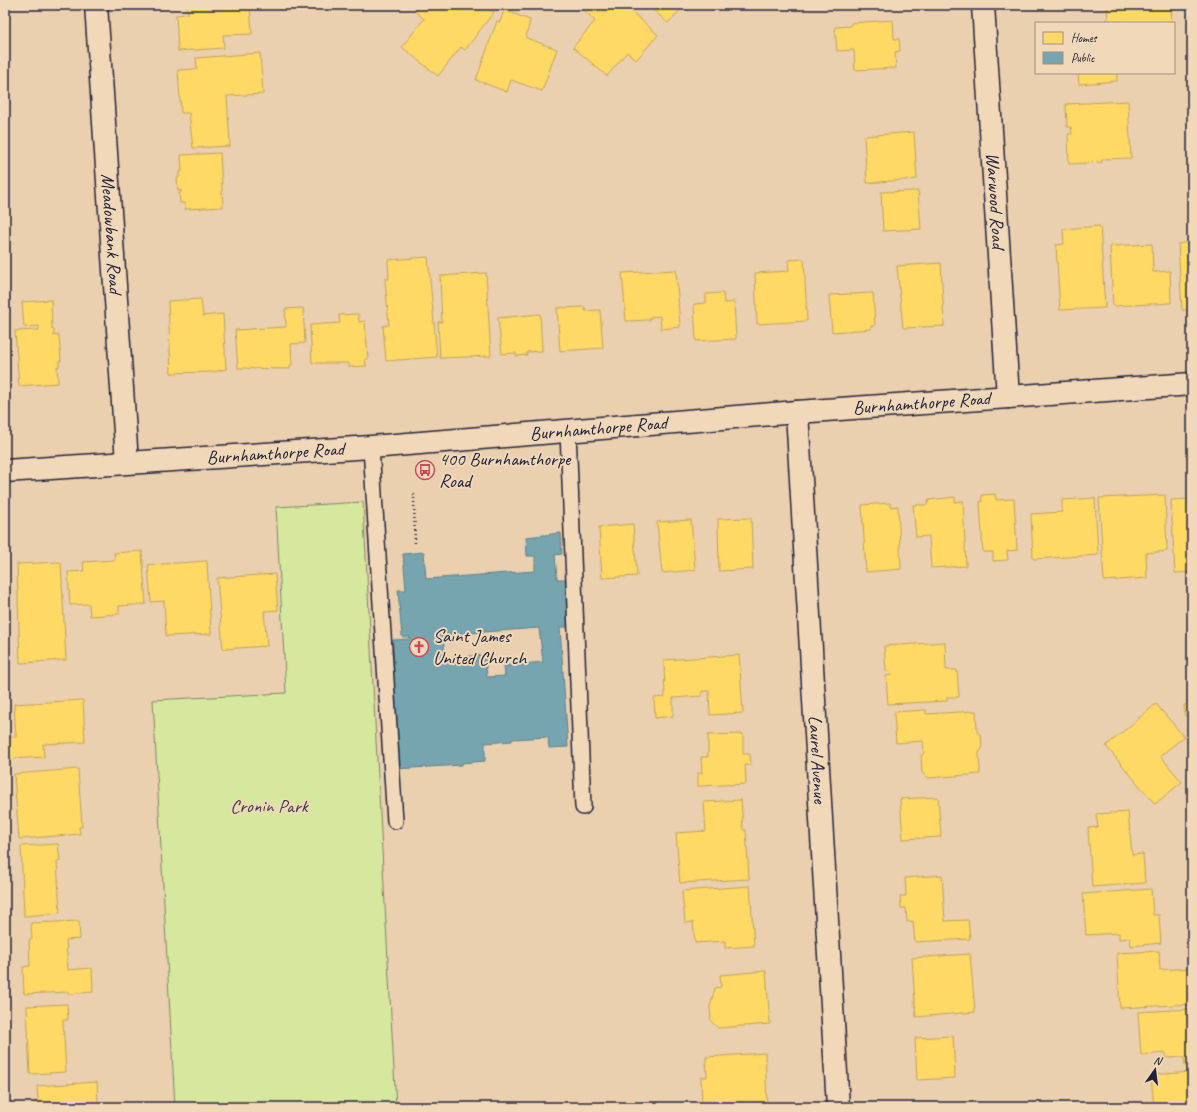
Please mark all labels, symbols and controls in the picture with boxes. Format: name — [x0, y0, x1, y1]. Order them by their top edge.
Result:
legend — [1035, 22, 1175, 74]
text: Homes — [1071, 30, 1098, 46]
text: Public — [1071, 50, 1095, 66]
street label: Warwood Road — [980, 152, 1011, 253]
street label: Meadowbank Road — [95, 173, 128, 297]
street label: Burnhamthorpe Road — [852, 386, 994, 420]
street label: Burnhamthorpe Road — [529, 411, 671, 446]
street label: Burnhamthorpe Road — [206, 437, 347, 470]
place label: 400 Burnhamthorpe Road — [439, 447, 572, 493]
bus stop icon: 400 Burnhamthorpe Road — [414, 459, 436, 481]
place label: Saint James United Church — [433, 624, 528, 670]
church icon: Saint James United Church — [408, 636, 430, 658]
street label: Laurel Avenue — [803, 715, 832, 806]
park label: Cronin Park — [230, 794, 309, 818]
north arrow — [1135, 1050, 1175, 1090]
text: N — [1152, 1053, 1165, 1068]

